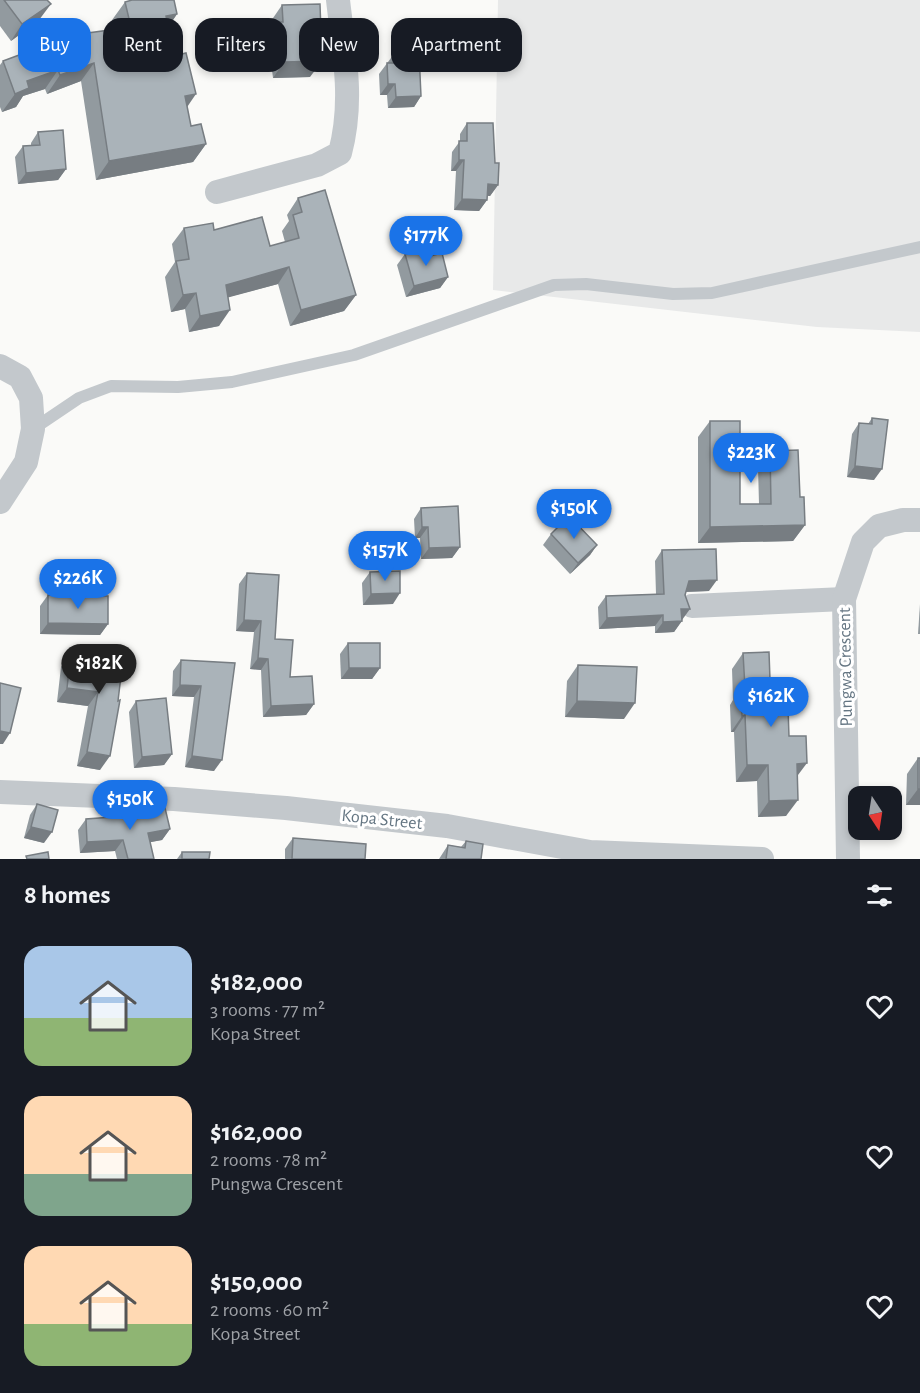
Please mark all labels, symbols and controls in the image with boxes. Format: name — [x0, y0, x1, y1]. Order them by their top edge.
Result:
chip: Buy — [18, 18, 91, 72]
chip: Rent — [103, 18, 183, 72]
chip: Filters — [195, 18, 287, 72]
chip: New — [299, 18, 379, 72]
chip: Apartment — [391, 18, 522, 72]
pin: $177K — [384, 216, 468, 267]
text: $177K — [403, 225, 449, 245]
pin: $223K — [709, 433, 793, 484]
text: $223K — [727, 442, 775, 462]
pin: $150K — [532, 489, 616, 540]
text: $150K — [551, 498, 597, 518]
pin: $157K — [343, 531, 427, 582]
text: $157K — [362, 540, 408, 560]
pin: $226K — [36, 559, 120, 610]
text: $226K — [53, 568, 103, 588]
street label: Pungwa Crescent — [836, 607, 856, 727]
pin: $182K — [57, 644, 141, 695]
text: $182K — [75, 653, 123, 673]
pin: $162K — [729, 677, 813, 728]
text: $162K — [748, 686, 794, 706]
pin: $150K — [88, 780, 172, 831]
north arrow — [848, 786, 902, 840]
map controls — [848, 786, 902, 840]
text: $150K — [107, 789, 153, 809]
street label: Kopa Street — [341, 807, 423, 833]
icon: filters — [863, 879, 896, 912]
text: 8 homes — [24, 882, 111, 908]
text: $182,000 — [210, 969, 303, 995]
icon: home — [72, 970, 144, 1042]
icon: heart — [863, 990, 896, 1023]
text: 3 rooms · 77 m² — [210, 1000, 325, 1020]
text: Kopa Street — [210, 1024, 300, 1044]
text: $162,000 — [210, 1119, 302, 1145]
icon: home — [72, 1120, 144, 1192]
icon: heart — [863, 1140, 896, 1173]
text: 2 rooms · 78 m² — [210, 1150, 327, 1170]
text: Pungwa Crescent — [210, 1174, 343, 1194]
text: $150,000 — [210, 1269, 302, 1295]
icon: home — [72, 1270, 144, 1342]
icon: heart — [863, 1290, 896, 1323]
text: 2 rooms · 60 m² — [210, 1300, 329, 1320]
text: Kopa Street — [210, 1324, 300, 1344]

